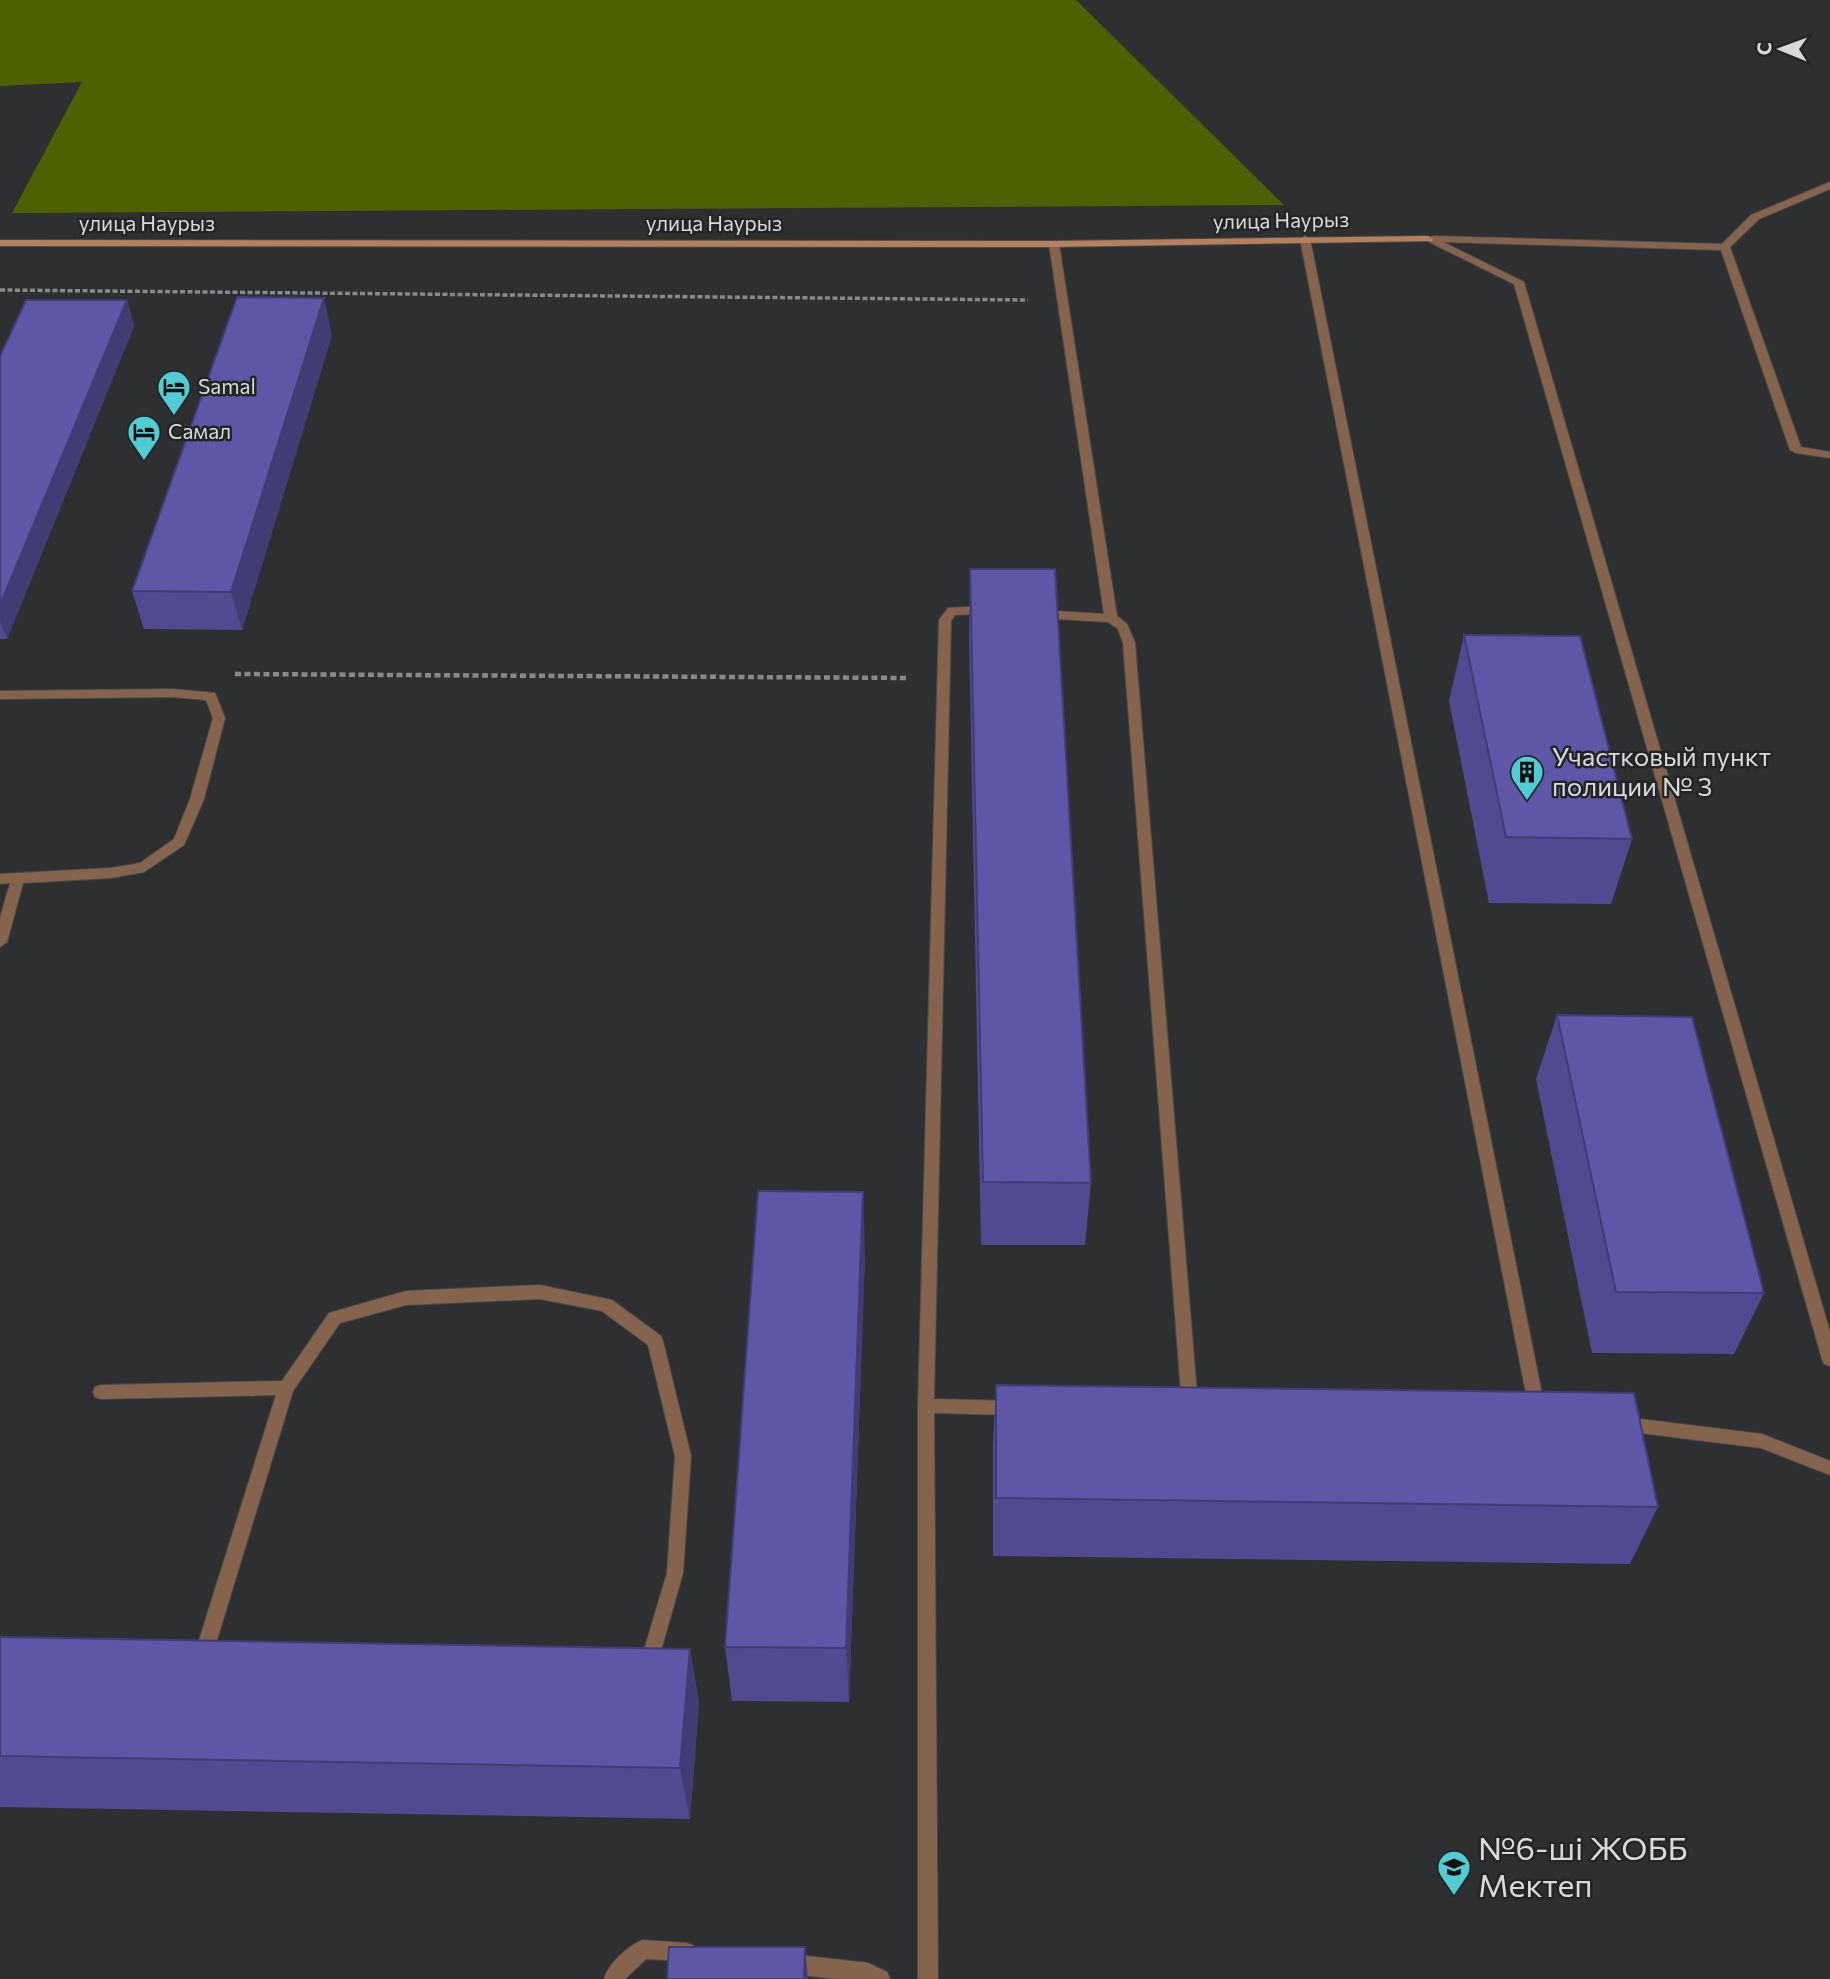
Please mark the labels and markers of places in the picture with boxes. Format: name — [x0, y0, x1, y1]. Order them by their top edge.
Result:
hotel icon: Samal — [155, 368, 193, 417]
place label: Samal — [198, 373, 256, 398]
hotel icon: Самал — [125, 413, 163, 462]
place label: Самал — [168, 418, 231, 443]
place label: Участковый пункт полиции № 3 — [1552, 740, 1771, 801]
building icon: Участковый пункт полиции № 3 — [1508, 753, 1546, 802]
place label: №6-ші ЖОББ Мектеп — [1478, 1827, 1688, 1904]
school or university icon: №6-ші ЖОББ Мектеп — [1435, 1848, 1473, 1897]

